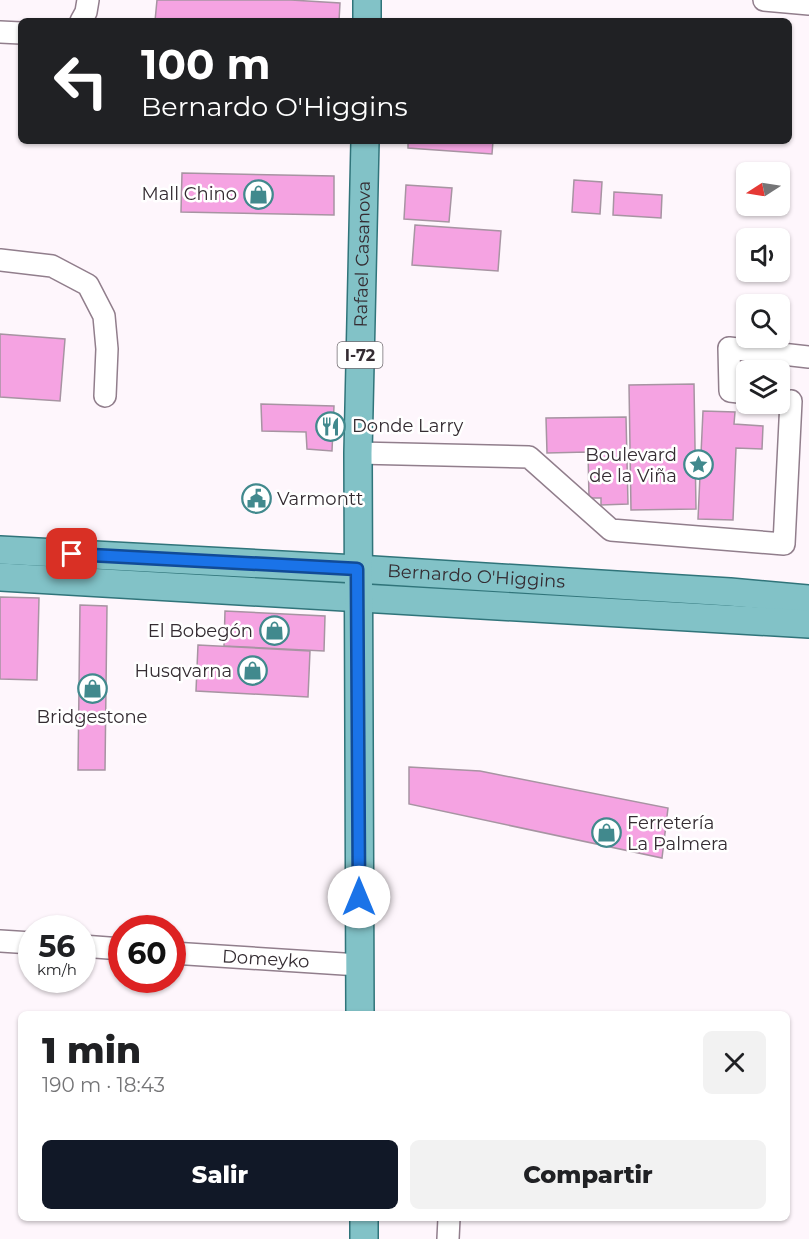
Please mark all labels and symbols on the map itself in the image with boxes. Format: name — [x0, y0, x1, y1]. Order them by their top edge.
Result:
north arrow — [736, 162, 790, 216]
shop icon: Mall Chino — [242, 178, 274, 210]
street label: Rafael Casanova — [350, 181, 375, 328]
place label: Mall Chino — [142, 183, 237, 205]
road number: I-72 — [338, 342, 382, 368]
restaurant icon: Donde Larry — [315, 410, 347, 442]
place label: Donde Larry — [352, 415, 464, 437]
place label: Boulevard de la Viña — [585, 444, 677, 487]
place icon: Boulevard de la Viña — [682, 449, 714, 481]
public building icon: Varmontt — [240, 483, 272, 515]
place label: Varmontt — [277, 488, 363, 510]
pin — [46, 528, 97, 579]
street label: Bernardo O'Higgins — [387, 560, 566, 593]
shop icon: El Bobegón — [258, 615, 290, 647]
place label: El Bobegón — [148, 620, 253, 642]
shop icon: Husqvarna — [237, 655, 269, 687]
place label: Husqvarna — [134, 660, 232, 682]
shop icon: Bridgestone — [76, 672, 108, 704]
place label: Bridgestone — [37, 706, 148, 728]
place label: Ferretería La Palmera — [627, 812, 728, 855]
shop icon: Ferretería La Palmera — [590, 817, 622, 849]
position arrow — [327, 865, 391, 929]
speed limit sign: 60 — [108, 915, 186, 993]
street label: Domeyko — [221, 945, 310, 973]

